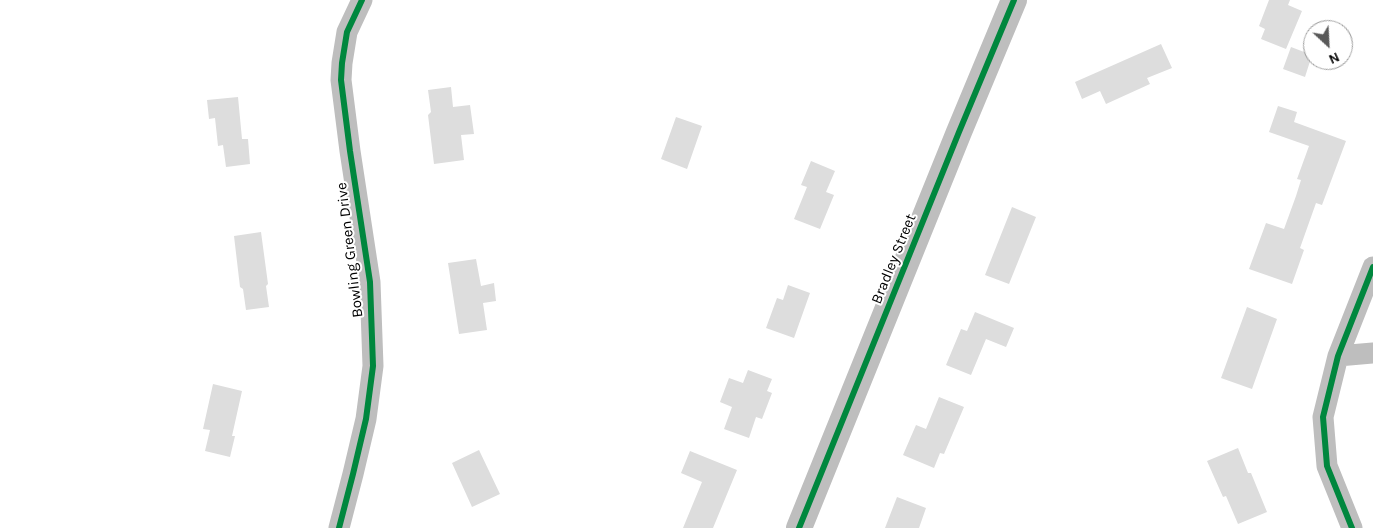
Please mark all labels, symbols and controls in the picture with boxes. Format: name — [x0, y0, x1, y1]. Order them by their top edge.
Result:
north arrow — [1303, 20, 1353, 70]
text: N — [1326, 48, 1342, 68]
street label: Bowling Green Drive — [333, 181, 367, 319]
street label: Bradley Street — [868, 211, 920, 307]

